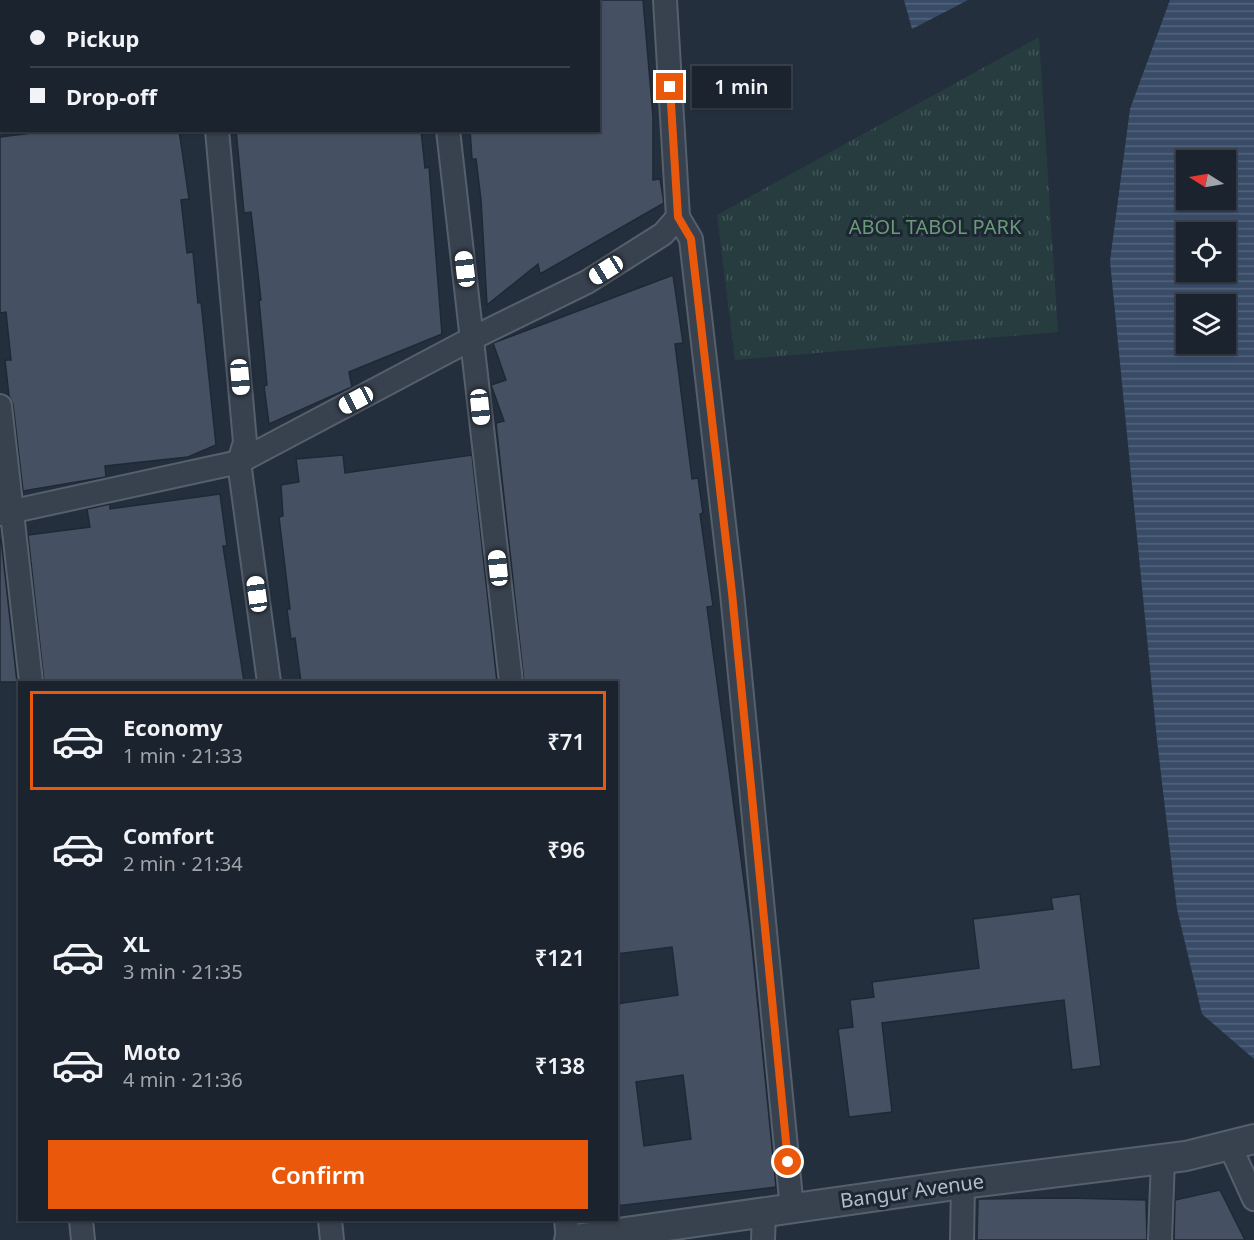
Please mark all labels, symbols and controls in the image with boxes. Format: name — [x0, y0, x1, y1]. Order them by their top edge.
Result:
text: Pickup — [66, 23, 139, 53]
callout: 1 min — [691, 66, 790, 108]
route end — [656, 73, 683, 100]
text: 1 min — [714, 73, 769, 100]
text: Drop-off — [66, 81, 157, 111]
north arrow — [1176, 150, 1236, 210]
map controls — [1176, 150, 1236, 354]
park label: ABOL TABOL PARK — [849, 213, 1022, 240]
button: locate — [1176, 222, 1236, 282]
car — [454, 250, 476, 288]
car — [586, 253, 626, 287]
button: layers — [1176, 294, 1236, 354]
car — [229, 358, 251, 396]
car — [336, 384, 376, 416]
car — [469, 388, 491, 426]
car — [487, 549, 509, 587]
car — [246, 575, 268, 613]
text: Economy — [123, 712, 222, 742]
icon: car — [51, 714, 105, 768]
text: ₹71 — [547, 726, 585, 756]
text: 1 min · 21:33 — [123, 742, 243, 769]
text: Comfort — [123, 820, 214, 850]
icon: car — [51, 822, 105, 876]
text: ₹96 — [547, 834, 585, 864]
text: 2 min · 21:34 — [123, 850, 243, 877]
text: XL — [123, 928, 150, 958]
icon: car — [51, 930, 105, 984]
text: ₹121 — [535, 942, 585, 972]
text: 3 min · 21:35 — [123, 958, 243, 985]
text: Moto — [123, 1036, 181, 1066]
icon: car — [51, 1038, 105, 1092]
text: ₹138 — [535, 1050, 585, 1080]
text: 4 min · 21:36 — [123, 1066, 243, 1093]
button: Confirm — [48, 1140, 588, 1209]
route start — [774, 1148, 801, 1175]
street label: Bangur Avenue — [838, 1167, 986, 1214]

